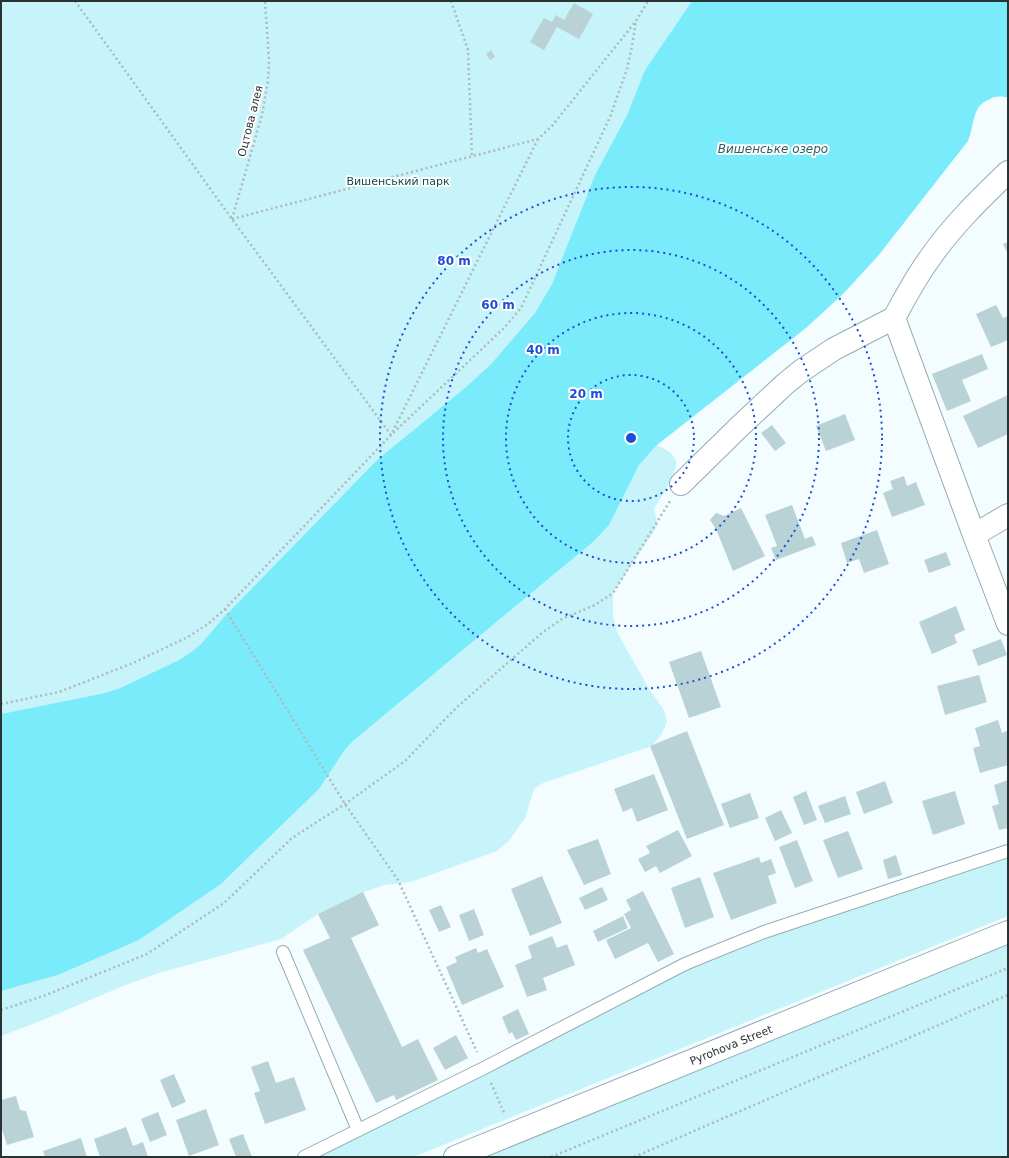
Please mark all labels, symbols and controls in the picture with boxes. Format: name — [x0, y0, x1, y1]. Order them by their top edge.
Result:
street label: Оцтова алея — [235, 84, 266, 158]
water label: Вишенське озеро — [718, 142, 828, 156]
park label: Вишенський парк — [346, 175, 450, 188]
text: 80 m — [437, 254, 471, 268]
text: 60 m — [481, 298, 515, 312]
text: 40 m — [526, 343, 560, 357]
text: 20 m — [569, 387, 603, 401]
centre of rings — [624, 431, 638, 445]
street label: Pyrohova Street — [688, 1023, 775, 1068]

